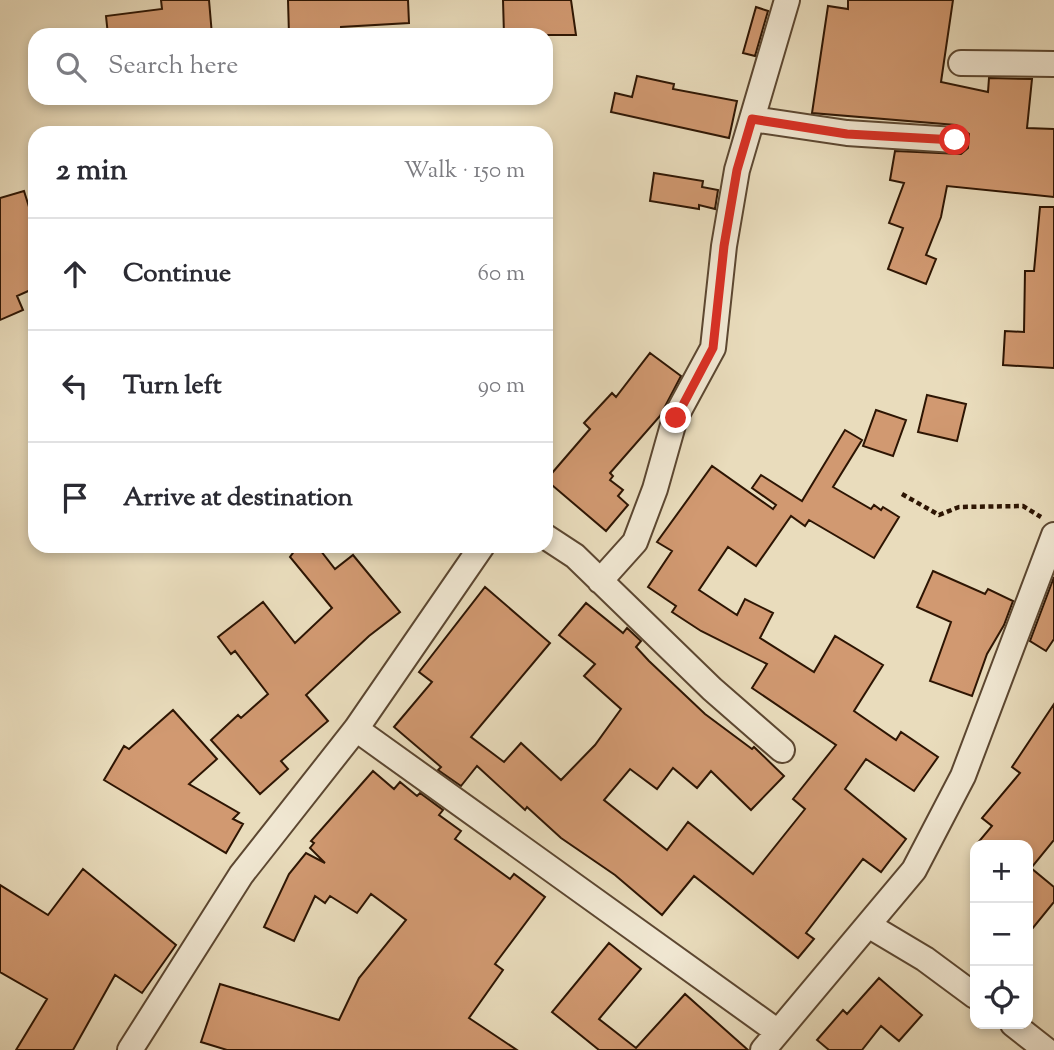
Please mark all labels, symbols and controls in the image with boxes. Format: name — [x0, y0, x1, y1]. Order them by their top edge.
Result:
search box — [28, 28, 553, 105]
icon: search — [52, 48, 90, 86]
text: Search here — [108, 48, 238, 85]
route start — [939, 124, 970, 155]
text: 2 min — [56, 150, 128, 193]
text: Walk · 150 m — [404, 155, 525, 188]
icon: ahead — [56, 255, 94, 293]
text: Continue — [123, 256, 231, 293]
text: 60 m — [477, 258, 525, 291]
icon: left — [56, 367, 94, 405]
text: Turn left — [123, 368, 222, 405]
text: 90 m — [478, 370, 525, 403]
route end — [660, 402, 691, 433]
icon: arrive — [56, 479, 94, 517]
text: Arrive at destination — [123, 480, 353, 517]
map controls — [970, 840, 1033, 1029]
button: + — [970, 840, 1033, 903]
button: − — [970, 903, 1033, 966]
button: locate — [970, 966, 1033, 1029]

